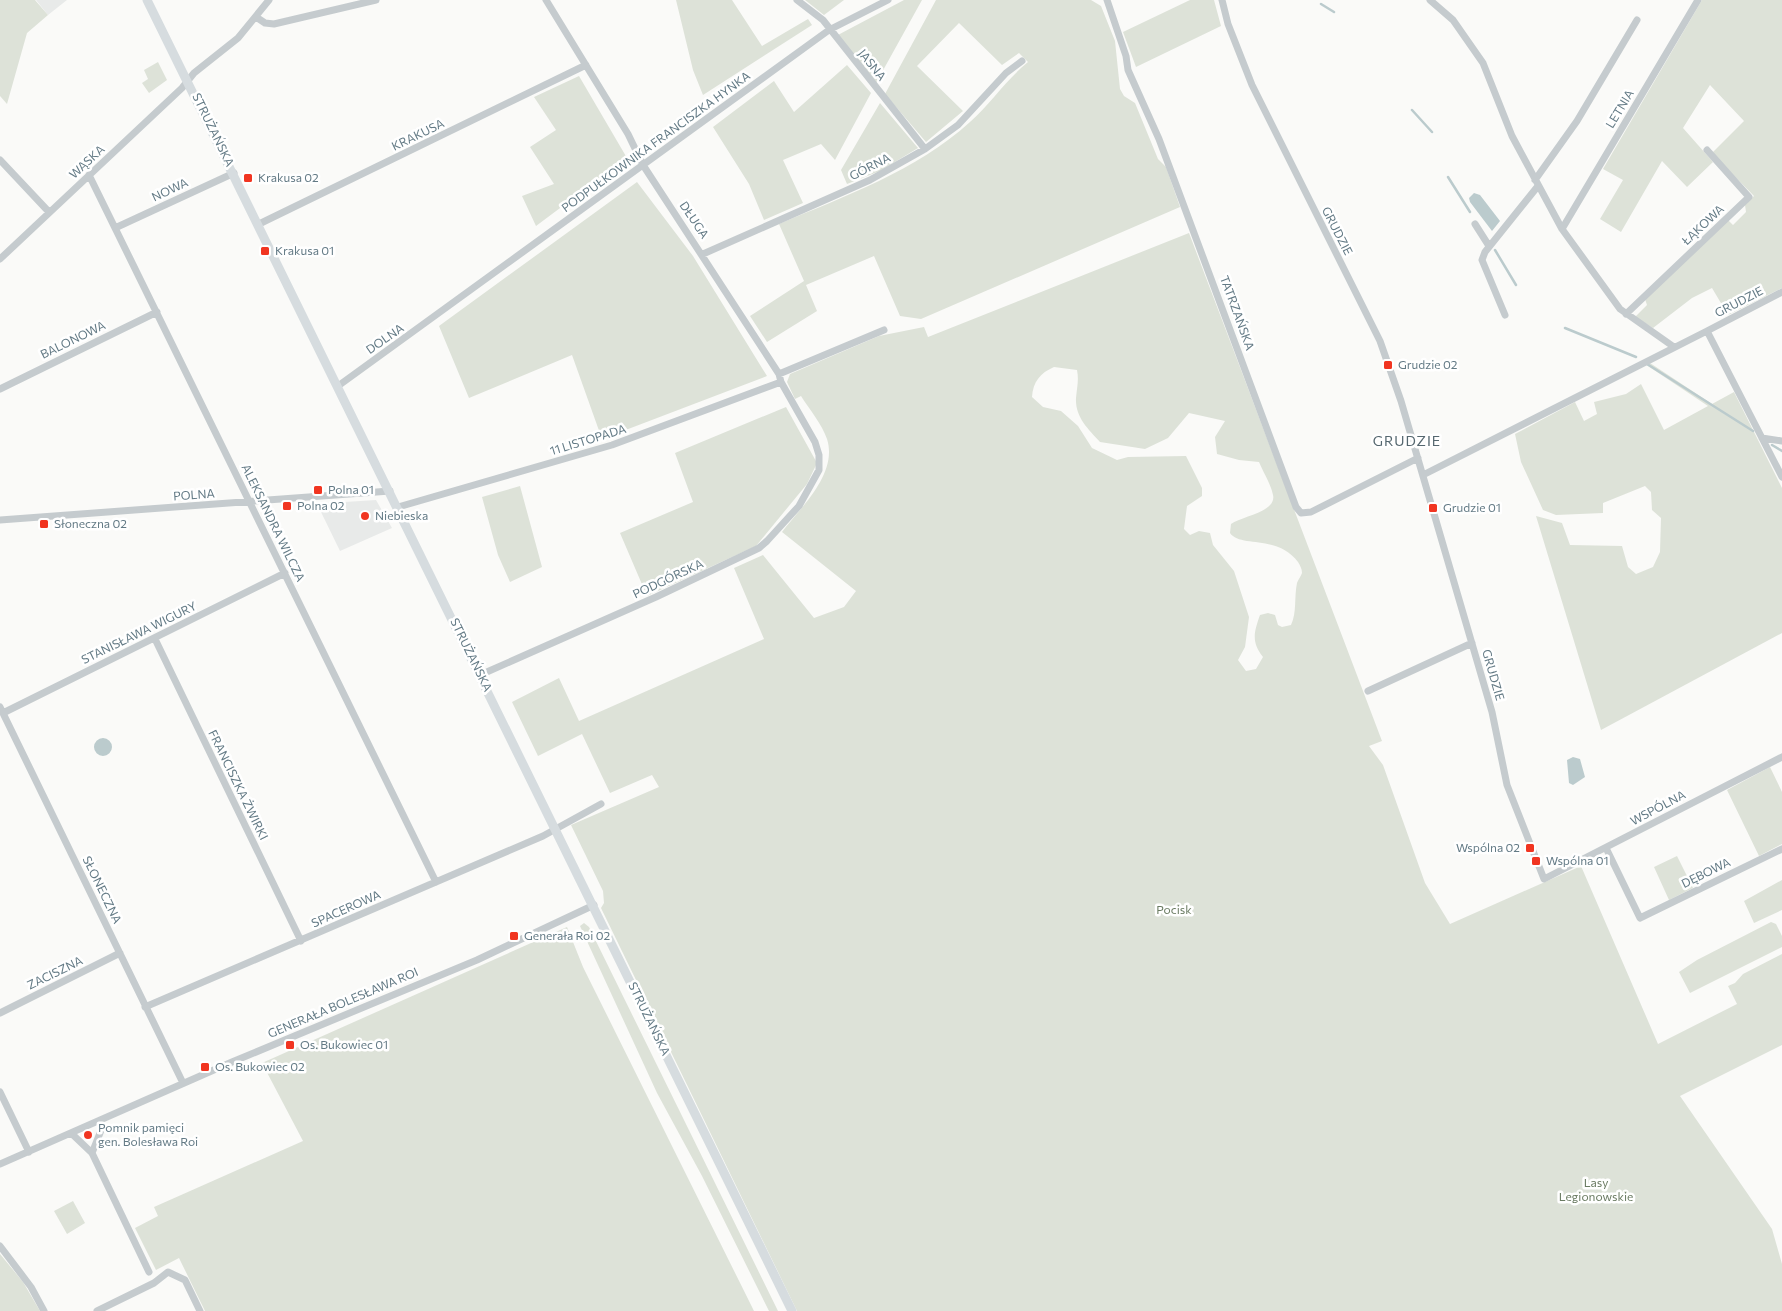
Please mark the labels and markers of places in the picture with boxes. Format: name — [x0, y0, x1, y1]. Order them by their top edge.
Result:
place label: Krakusa 02 — [258, 170, 319, 184]
marker: Krakusa 02 — [242, 172, 254, 184]
place label: Krakusa 01 — [275, 243, 334, 257]
marker: Krakusa 01 — [259, 245, 271, 257]
place label: Grudzie 02 — [1398, 357, 1458, 371]
marker: Grudzie 02 — [1382, 359, 1394, 371]
place label: Polna 01 — [328, 482, 374, 496]
marker: Polna 01 — [312, 484, 324, 496]
place label: Polna 02 — [297, 498, 345, 512]
marker: Polna 02 — [281, 500, 293, 512]
place label: Grudzie 01 — [1443, 500, 1501, 514]
marker: Grudzie 01 — [1427, 502, 1439, 514]
place label: Niebieska — [375, 508, 428, 522]
marker: Niebieska — [359, 510, 371, 522]
place label: Słoneczna 02 — [54, 516, 127, 530]
marker: Słoneczna 02 — [38, 518, 50, 530]
place label: Wspólna 02 — [1456, 840, 1520, 854]
marker: Wspólna 02 — [1524, 842, 1536, 854]
place label: Wspólna 01 — [1546, 853, 1609, 867]
marker: Wspólna 01 — [1530, 855, 1542, 867]
place label: Generała Roi 02 — [524, 928, 610, 942]
marker: Generała Roi 02 — [508, 930, 520, 942]
place label: Os. Bukowiec 01 — [300, 1037, 388, 1051]
marker: Os. Bukowiec 01 — [284, 1039, 296, 1051]
place label: Os. Bukowiec 02 — [215, 1059, 305, 1073]
marker: Os. Bukowiec 02 — [199, 1061, 211, 1073]
place label: Pomnik pamięci gen. Bolesława Roi — [98, 1120, 198, 1148]
marker: Pomnik pamięci gen. Bolesława Roi — [82, 1129, 94, 1141]

